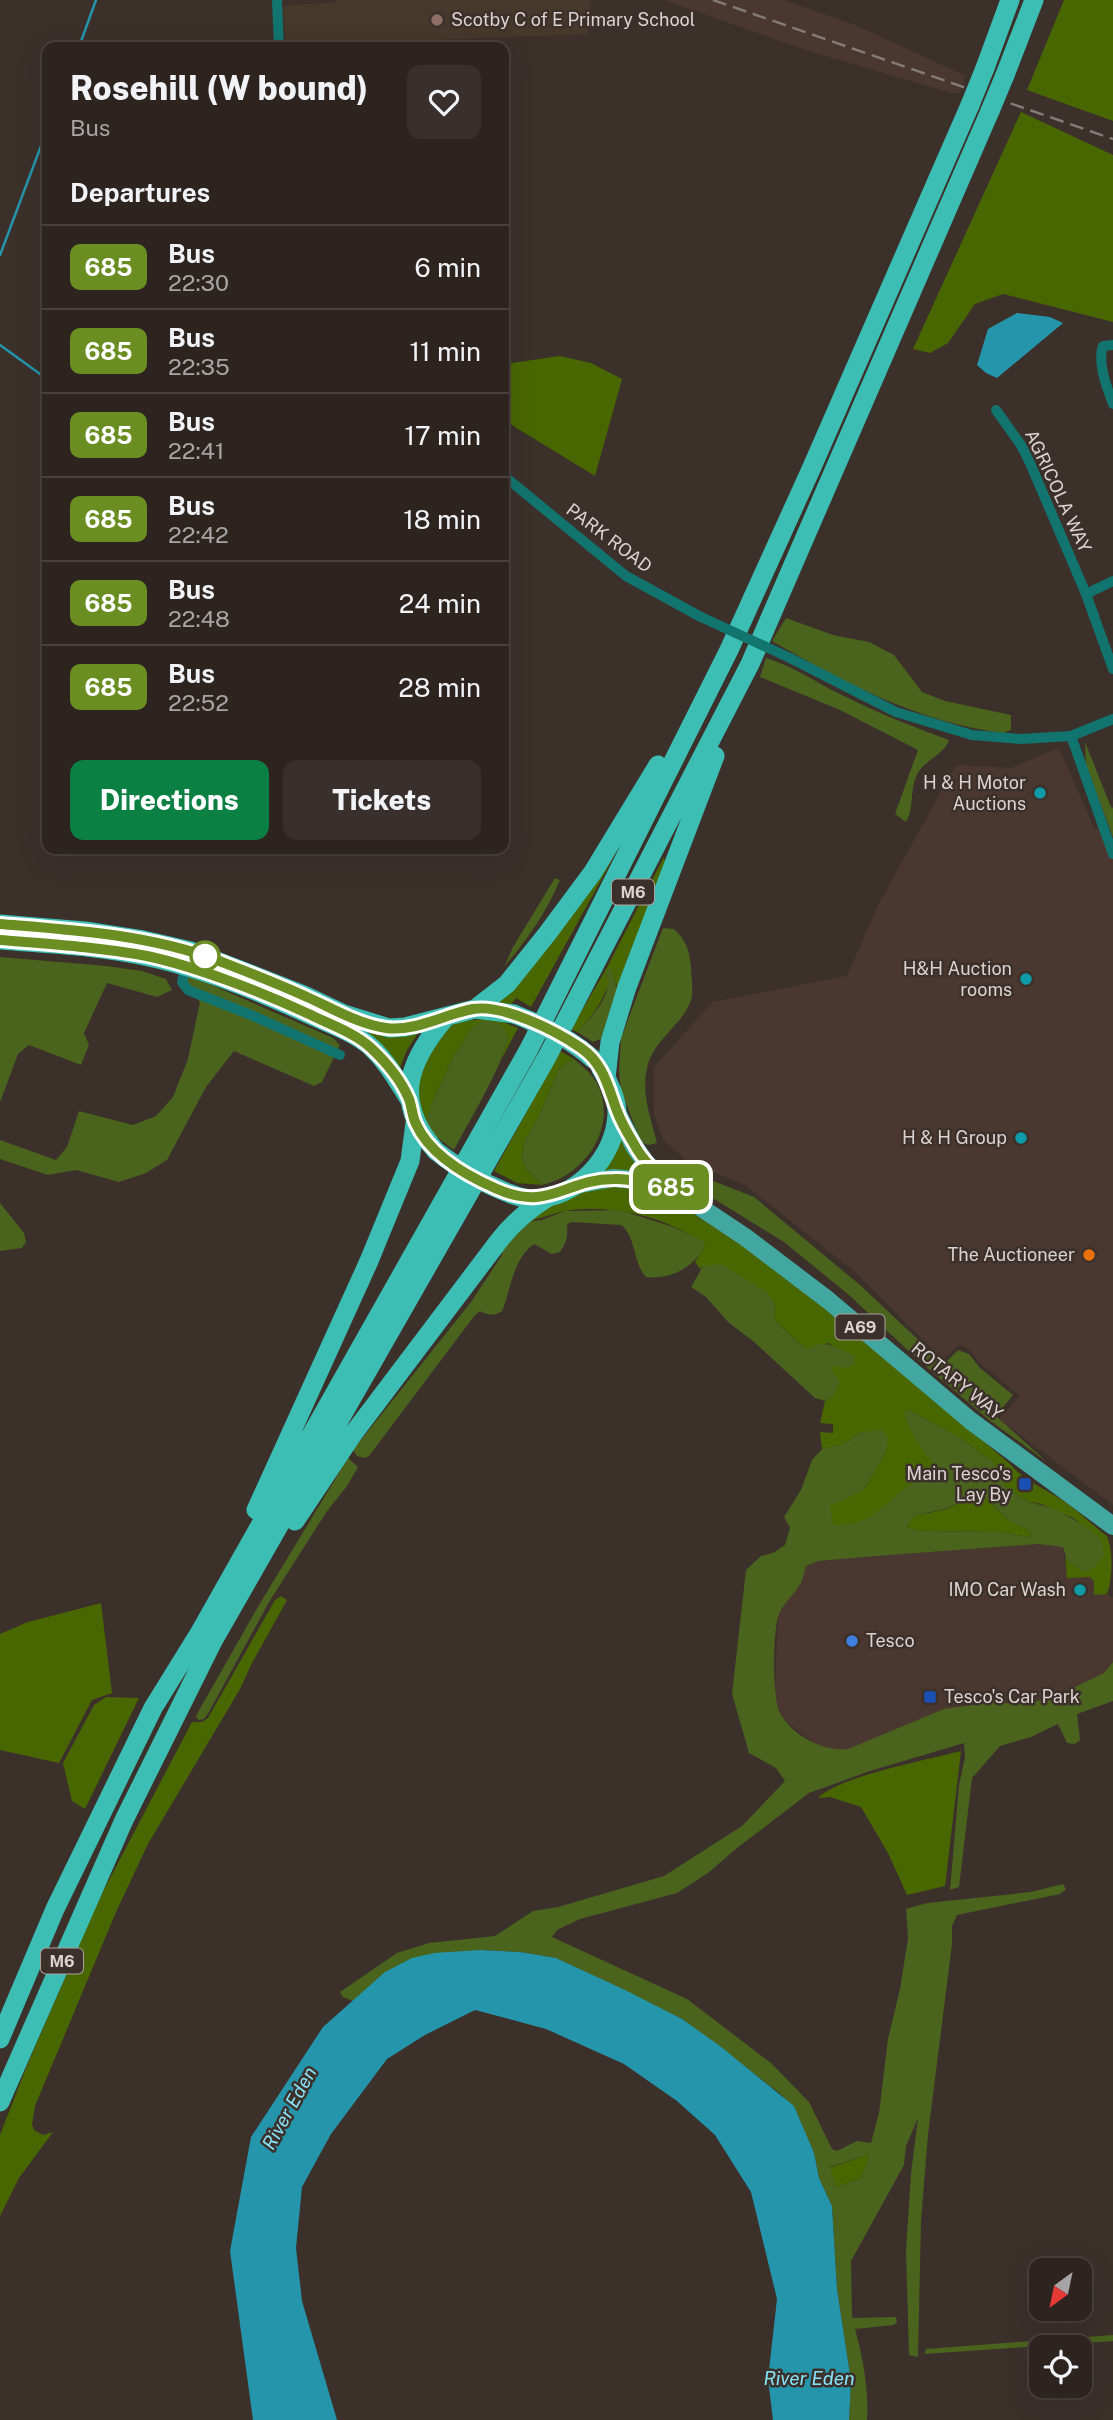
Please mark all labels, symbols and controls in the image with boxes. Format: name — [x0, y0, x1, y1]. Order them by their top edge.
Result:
place label: Scotby C of E Primary School — [451, 9, 695, 30]
marker: Scotby C of E Primary School — [429, 12, 445, 28]
button: heart — [407, 65, 481, 139]
text: Rosehill (W bound) — [70, 69, 368, 107]
text: Bus — [70, 114, 110, 141]
text: Departures — [70, 177, 210, 208]
text: Bus — [168, 238, 215, 269]
text: 6 min — [414, 252, 481, 283]
text: 685 — [84, 253, 133, 281]
text: 22:30 — [168, 269, 229, 296]
text: Bus — [168, 322, 215, 353]
text: 11 min — [409, 336, 481, 367]
text: 685 — [84, 337, 133, 365]
text: 22:35 — [168, 353, 230, 380]
text: Bus — [168, 406, 215, 437]
text: 17 min — [404, 420, 481, 451]
text: 685 — [84, 421, 133, 449]
street label: AGRICOLA WAY — [1021, 426, 1096, 556]
text: 22:41 — [168, 437, 224, 464]
text: Bus — [168, 490, 215, 521]
street label: PARK ROAD — [562, 499, 656, 577]
text: 18 min — [403, 504, 481, 535]
text: 685 — [84, 505, 133, 533]
text: 22:42 — [168, 521, 229, 548]
text: Bus — [168, 574, 215, 605]
text: 24 min — [399, 588, 481, 619]
text: 685 — [84, 589, 133, 617]
text: 22:48 — [168, 605, 230, 632]
text: Bus — [168, 658, 215, 689]
text: 28 min — [398, 672, 481, 703]
text: 685 — [84, 673, 133, 701]
text: 22:52 — [168, 689, 229, 716]
button: Directions — [70, 760, 269, 840]
button: Tickets — [283, 760, 481, 840]
place label: H & H Motor Auctions — [923, 772, 1026, 814]
marker: H & H Motor Auctions — [1032, 785, 1048, 801]
road number: M6 — [612, 880, 654, 904]
unlabelled marker — [190, 941, 220, 971]
place label: H&H Auction rooms — [903, 958, 1012, 1000]
marker: H&H Auction rooms — [1018, 971, 1034, 987]
place label: H & H Group — [902, 1127, 1007, 1148]
marker: H & H Group — [1013, 1130, 1029, 1146]
line badge: 685 — [631, 1164, 711, 1210]
text: 685 — [647, 1173, 695, 1201]
place label: The Auctioneer — [948, 1244, 1075, 1265]
marker: The Auctioneer — [1081, 1247, 1097, 1263]
road number: A69 — [836, 1315, 884, 1340]
street label: ROTARY WAY — [907, 1337, 1007, 1424]
place label: Main Tesco's Lay By — [906, 1463, 1011, 1505]
marker: Main Tesco's Lay By — [1017, 1476, 1033, 1492]
place label: IMO Car Wash — [948, 1579, 1066, 1600]
marker: IMO Car Wash — [1072, 1582, 1088, 1598]
place label: Tesco — [866, 1630, 915, 1651]
marker: Tesco — [844, 1633, 860, 1649]
place label: Tesco's Car Park — [944, 1686, 1080, 1707]
marker: Tesco's Car Park — [922, 1689, 938, 1705]
road number: M6 — [41, 1949, 83, 1974]
water label: River Eden — [257, 2063, 321, 2153]
north arrow — [1029, 2258, 1092, 2320]
map controls — [1029, 2258, 1092, 2398]
button: locate — [1029, 2335, 1092, 2398]
water label: River Eden — [763, 2367, 855, 2389]

